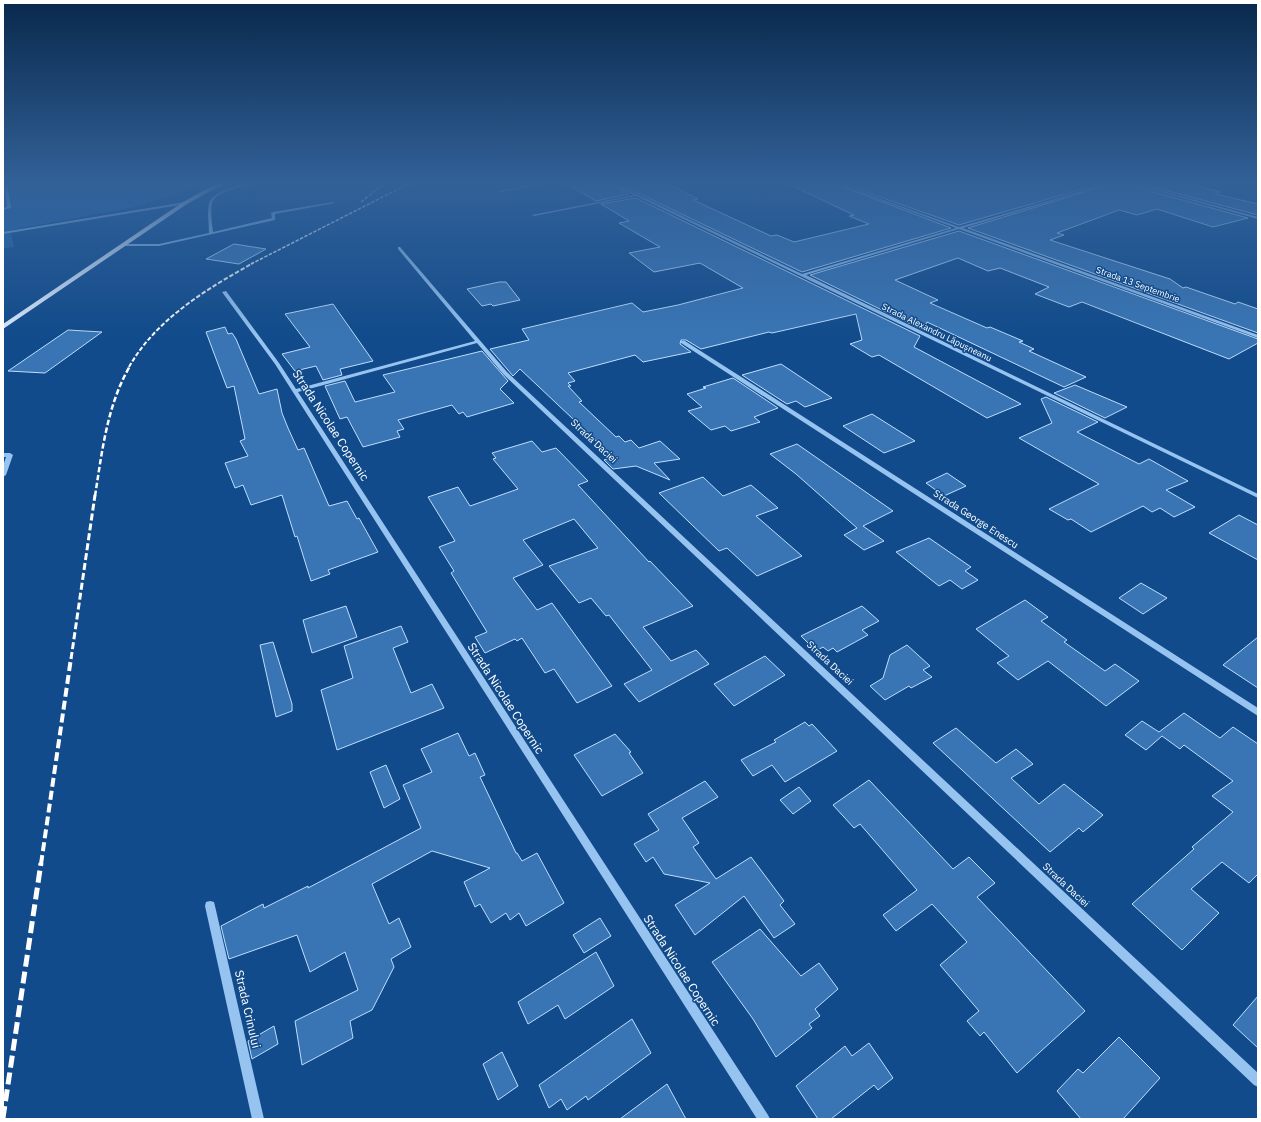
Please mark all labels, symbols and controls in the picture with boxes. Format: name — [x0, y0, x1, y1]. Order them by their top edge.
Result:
street label: Strada 13 Septembrie — [1095, 264, 1182, 304]
street label: Strada Alexandru Lăpușneanu — [880, 301, 994, 363]
street label: Strada Nicolae Copernic — [289, 367, 373, 483]
street label: Strada Daciei — [568, 416, 620, 466]
street label: Strada George Enescu — [931, 487, 1021, 551]
street label: Strada Daciei — [804, 638, 856, 688]
street label: Strada Nicolae Copernic — [464, 640, 548, 756]
street label: Strada Daciei — [1040, 860, 1092, 910]
street label: Strada Nicolae Copernic — [640, 912, 724, 1028]
street label: Strada Crinului — [232, 968, 264, 1050]

